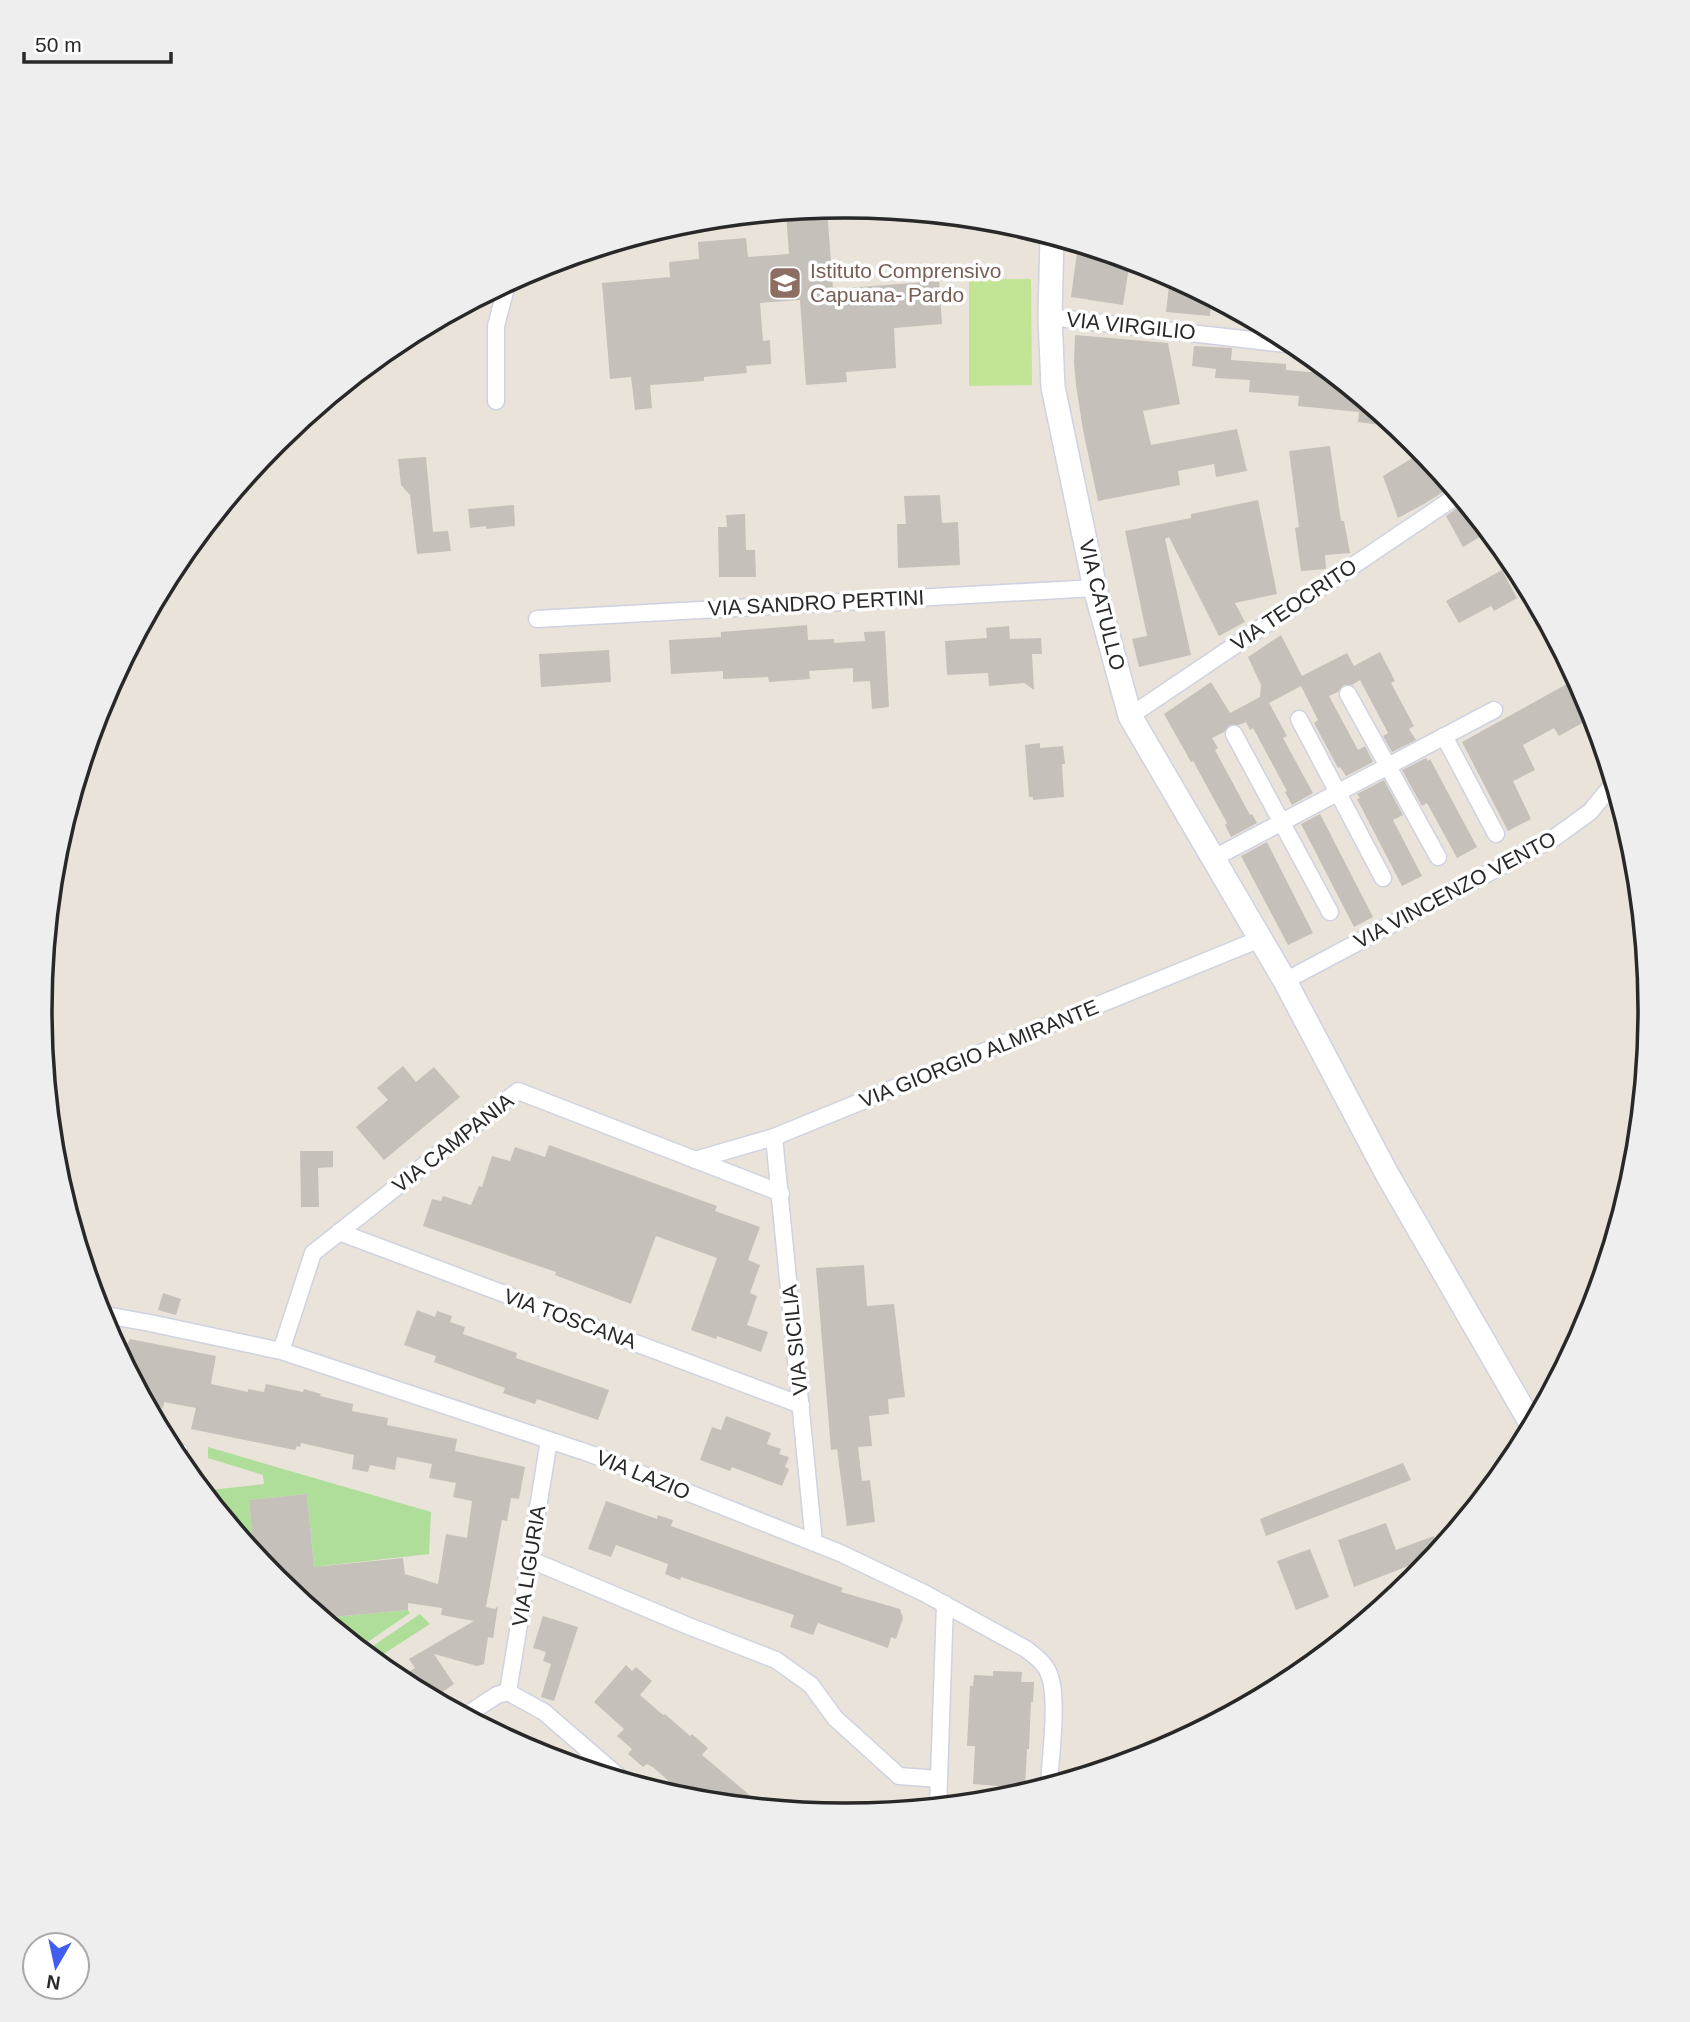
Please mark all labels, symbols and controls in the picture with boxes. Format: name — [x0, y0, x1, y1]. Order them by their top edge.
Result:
scale bar — [24, 21, 172, 65]
text: 50 m — [35, 33, 82, 56]
place label: Istituto Comprensivo Capuana- Pardo — [810, 259, 1001, 306]
school or university icon: Istituto Comprensivo Capuana- Pardo — [766, 264, 804, 302]
street label: VIA VIRGILIO — [1065, 307, 1197, 344]
street label: VIA CATULLO — [1075, 537, 1130, 673]
street label: VIA TEOCRITO — [1227, 554, 1361, 655]
street label: VIA SANDRO PERTINI — [707, 585, 925, 620]
street label: VIA VINCENZO VENTO — [1350, 827, 1559, 952]
street label: VIA GIORGIO ALMIRANTE — [856, 995, 1102, 1112]
street label: VIA CAMPANIA — [388, 1088, 518, 1197]
street label: VIA TOSCANA — [501, 1284, 640, 1353]
street label: VIA SICILIA — [777, 1284, 812, 1396]
street label: VIA LAZIO — [593, 1445, 693, 1504]
street label: VIA LIGURIA — [508, 1504, 549, 1628]
north arrow — [21, 1931, 91, 2001]
text: N — [45, 1971, 62, 1994]

